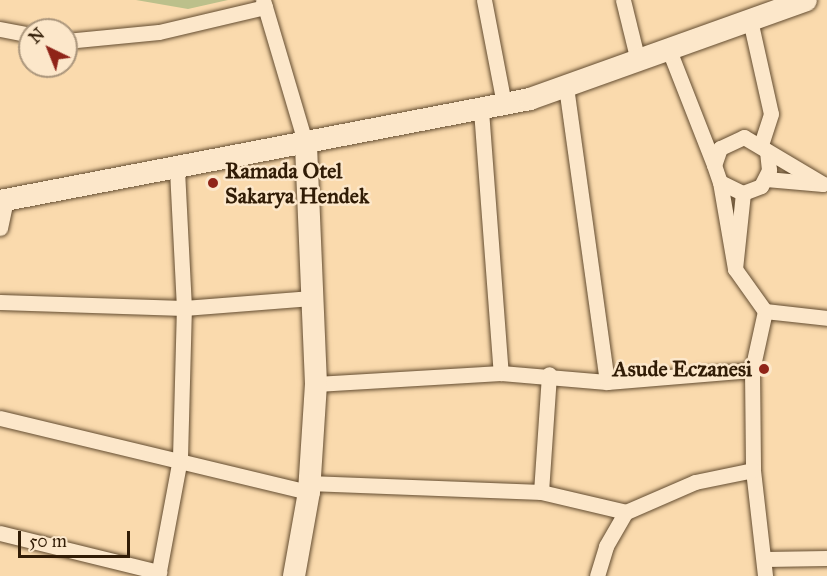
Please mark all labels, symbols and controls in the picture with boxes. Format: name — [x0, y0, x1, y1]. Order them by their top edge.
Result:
north arrow — [18, 18, 78, 78]
text: N — [25, 24, 48, 48]
place label: Ramada Otel Sakarya Hendek — [225, 157, 369, 208]
marker: Ramada Otel Sakarya Hendek — [206, 176, 220, 190]
place label: Asude Eczanesi — [613, 356, 752, 382]
marker: Asude Eczanesi — [757, 362, 771, 376]
scale bar — [21, 519, 134, 557]
text: 50 m — [29, 530, 67, 552]

